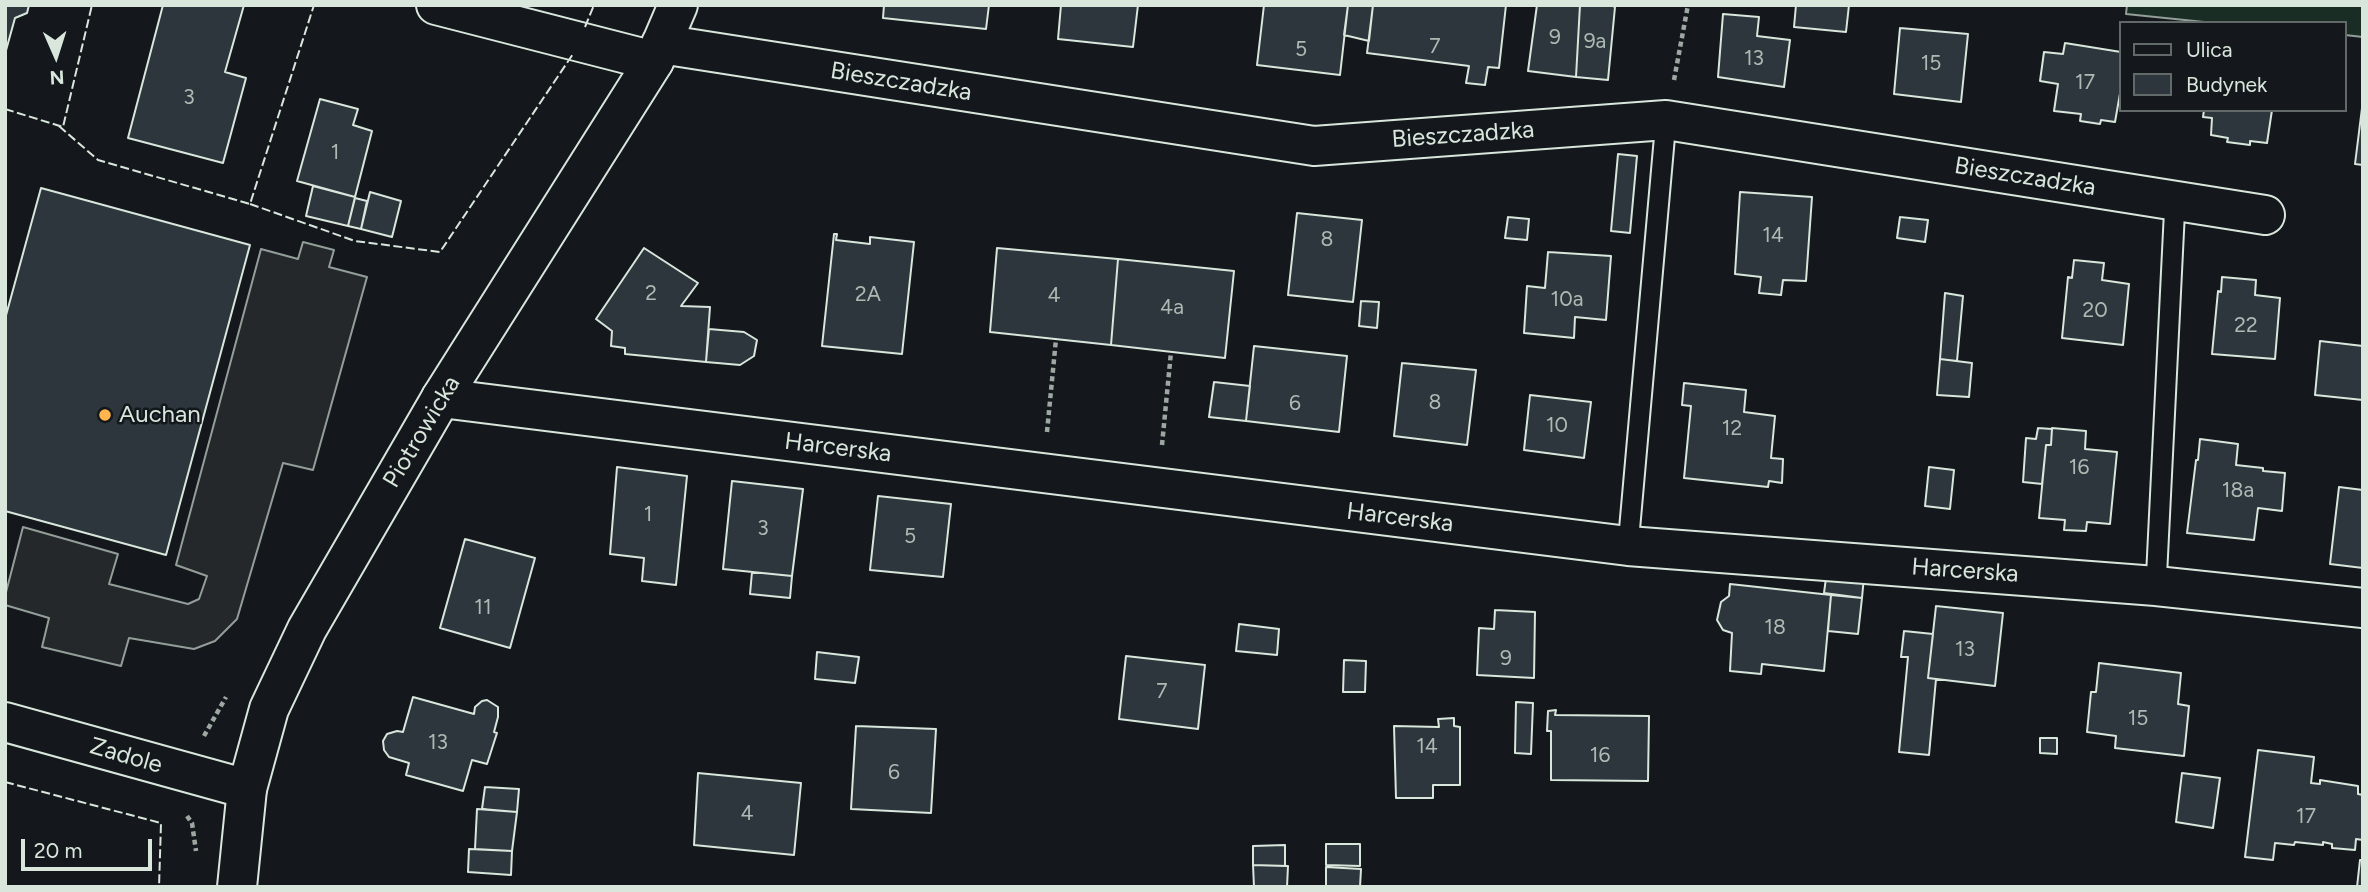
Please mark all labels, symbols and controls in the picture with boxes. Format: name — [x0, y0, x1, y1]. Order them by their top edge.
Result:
north arrow — [21, 21, 91, 91]
legend — [2120, 21, 2347, 112]
house number: 9 — [1549, 25, 1561, 51]
house number: 9a — [1584, 29, 1606, 55]
house number: 7 — [1429, 34, 1441, 60]
house number: 5 — [1295, 37, 1307, 63]
text: Ulica — [2186, 37, 2232, 62]
house number: 13 — [1744, 46, 1764, 72]
house number: 15 — [1921, 51, 1941, 77]
street label: Bieszczadzka — [828, 57, 974, 107]
text: N — [49, 66, 65, 89]
house number: 17 — [2075, 70, 2095, 96]
text: Budynek — [2186, 72, 2267, 97]
house number: 3 — [183, 85, 195, 111]
street label: Bieszczadzka — [1391, 116, 1535, 154]
house number: 1 — [331, 140, 339, 166]
street label: Bieszczadzka — [1952, 152, 2098, 202]
house number: 14 — [1762, 223, 1784, 249]
house number: 8 — [1321, 227, 1333, 253]
house number: 2 — [645, 281, 657, 307]
house number: 2A — [855, 282, 881, 308]
house number: 4 — [1047, 283, 1061, 309]
house number: 10a — [1551, 287, 1583, 313]
house number: 4a — [1160, 295, 1184, 321]
house number: 20 — [2082, 298, 2108, 324]
house number: 22 — [2234, 313, 2258, 339]
street label: Piotrowicka — [377, 371, 467, 493]
house number: 8 — [1429, 390, 1441, 416]
house number: 6 — [1289, 391, 1301, 417]
place label: Auchan — [119, 401, 201, 429]
marker: Auchan — [97, 407, 113, 423]
house number: 10 — [1546, 413, 1568, 439]
house number: 12 — [1722, 416, 1742, 442]
street label: Harcerska — [783, 427, 893, 469]
house number: 16 — [2069, 455, 2089, 481]
house number: 18a — [2222, 478, 2254, 504]
street label: Harcerska — [1345, 497, 1455, 539]
house number: 1 — [644, 502, 652, 528]
house number: 3 — [757, 516, 769, 542]
house number: 5 — [904, 524, 916, 550]
street label: Harcerska — [1910, 553, 2020, 589]
house number: 11 — [474, 595, 492, 621]
house number: 18 — [1764, 615, 1786, 641]
house number: 13 — [1955, 637, 1975, 663]
house number: 9 — [1500, 646, 1512, 672]
house number: 7 — [1156, 679, 1168, 705]
house number: 15 — [2128, 706, 2148, 732]
house number: 13 — [428, 730, 448, 756]
street label: Zadole — [86, 732, 166, 780]
house number: 14 — [1416, 734, 1438, 760]
house number: 16 — [1590, 743, 1610, 769]
house number: 6 — [888, 760, 900, 786]
house number: 4 — [740, 801, 754, 827]
house number: 17 — [2296, 804, 2316, 830]
scale bar — [24, 826, 156, 870]
text: 20 m — [34, 838, 82, 863]

